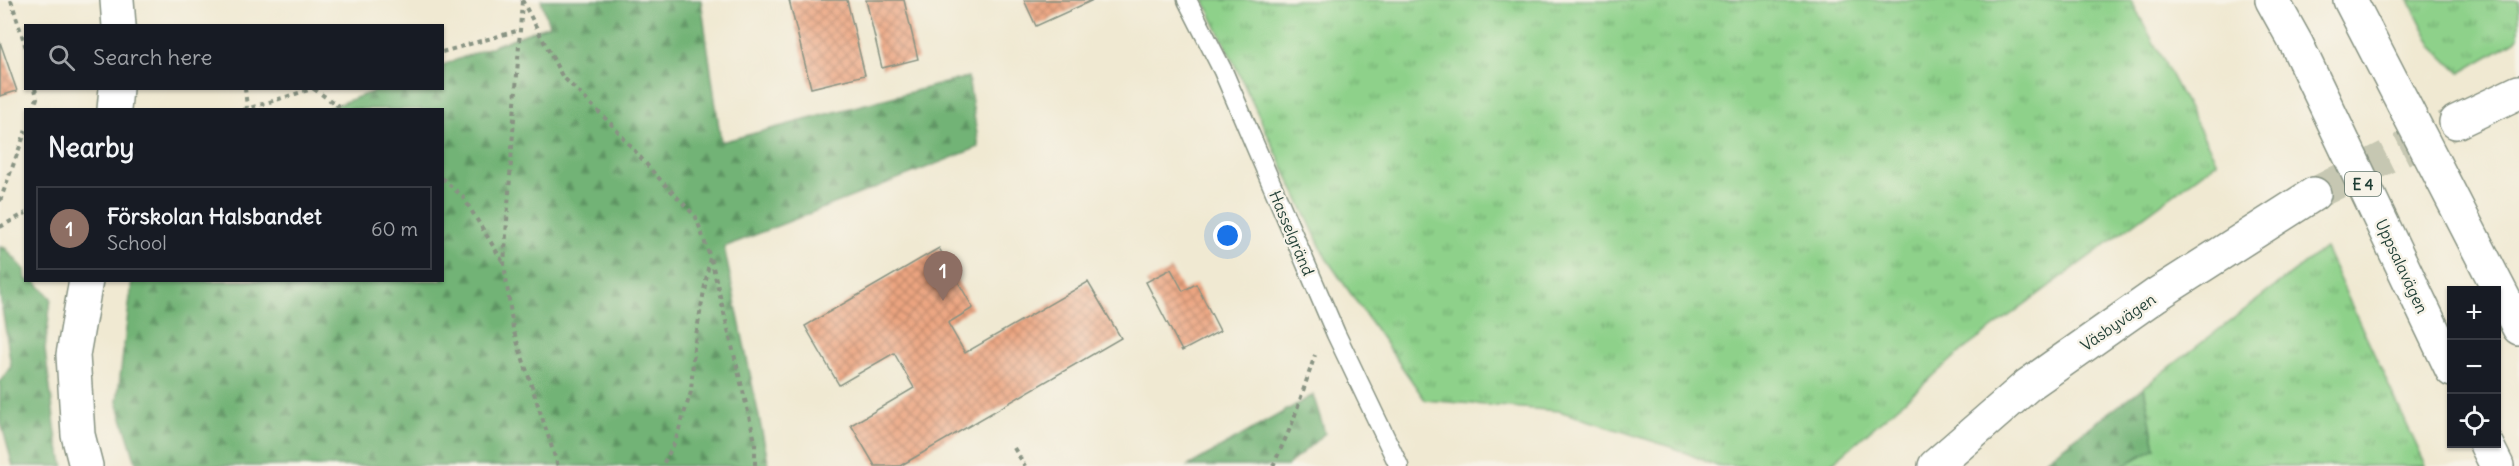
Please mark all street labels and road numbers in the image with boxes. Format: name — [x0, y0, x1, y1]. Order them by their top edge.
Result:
road number: E 4 — [2345, 172, 2381, 196]
street label: Hasselgränd — [1265, 187, 1319, 279]
street label: Uppsalavägen — [2371, 216, 2433, 316]
street label: Väsbyvägen — [2077, 289, 2159, 355]

